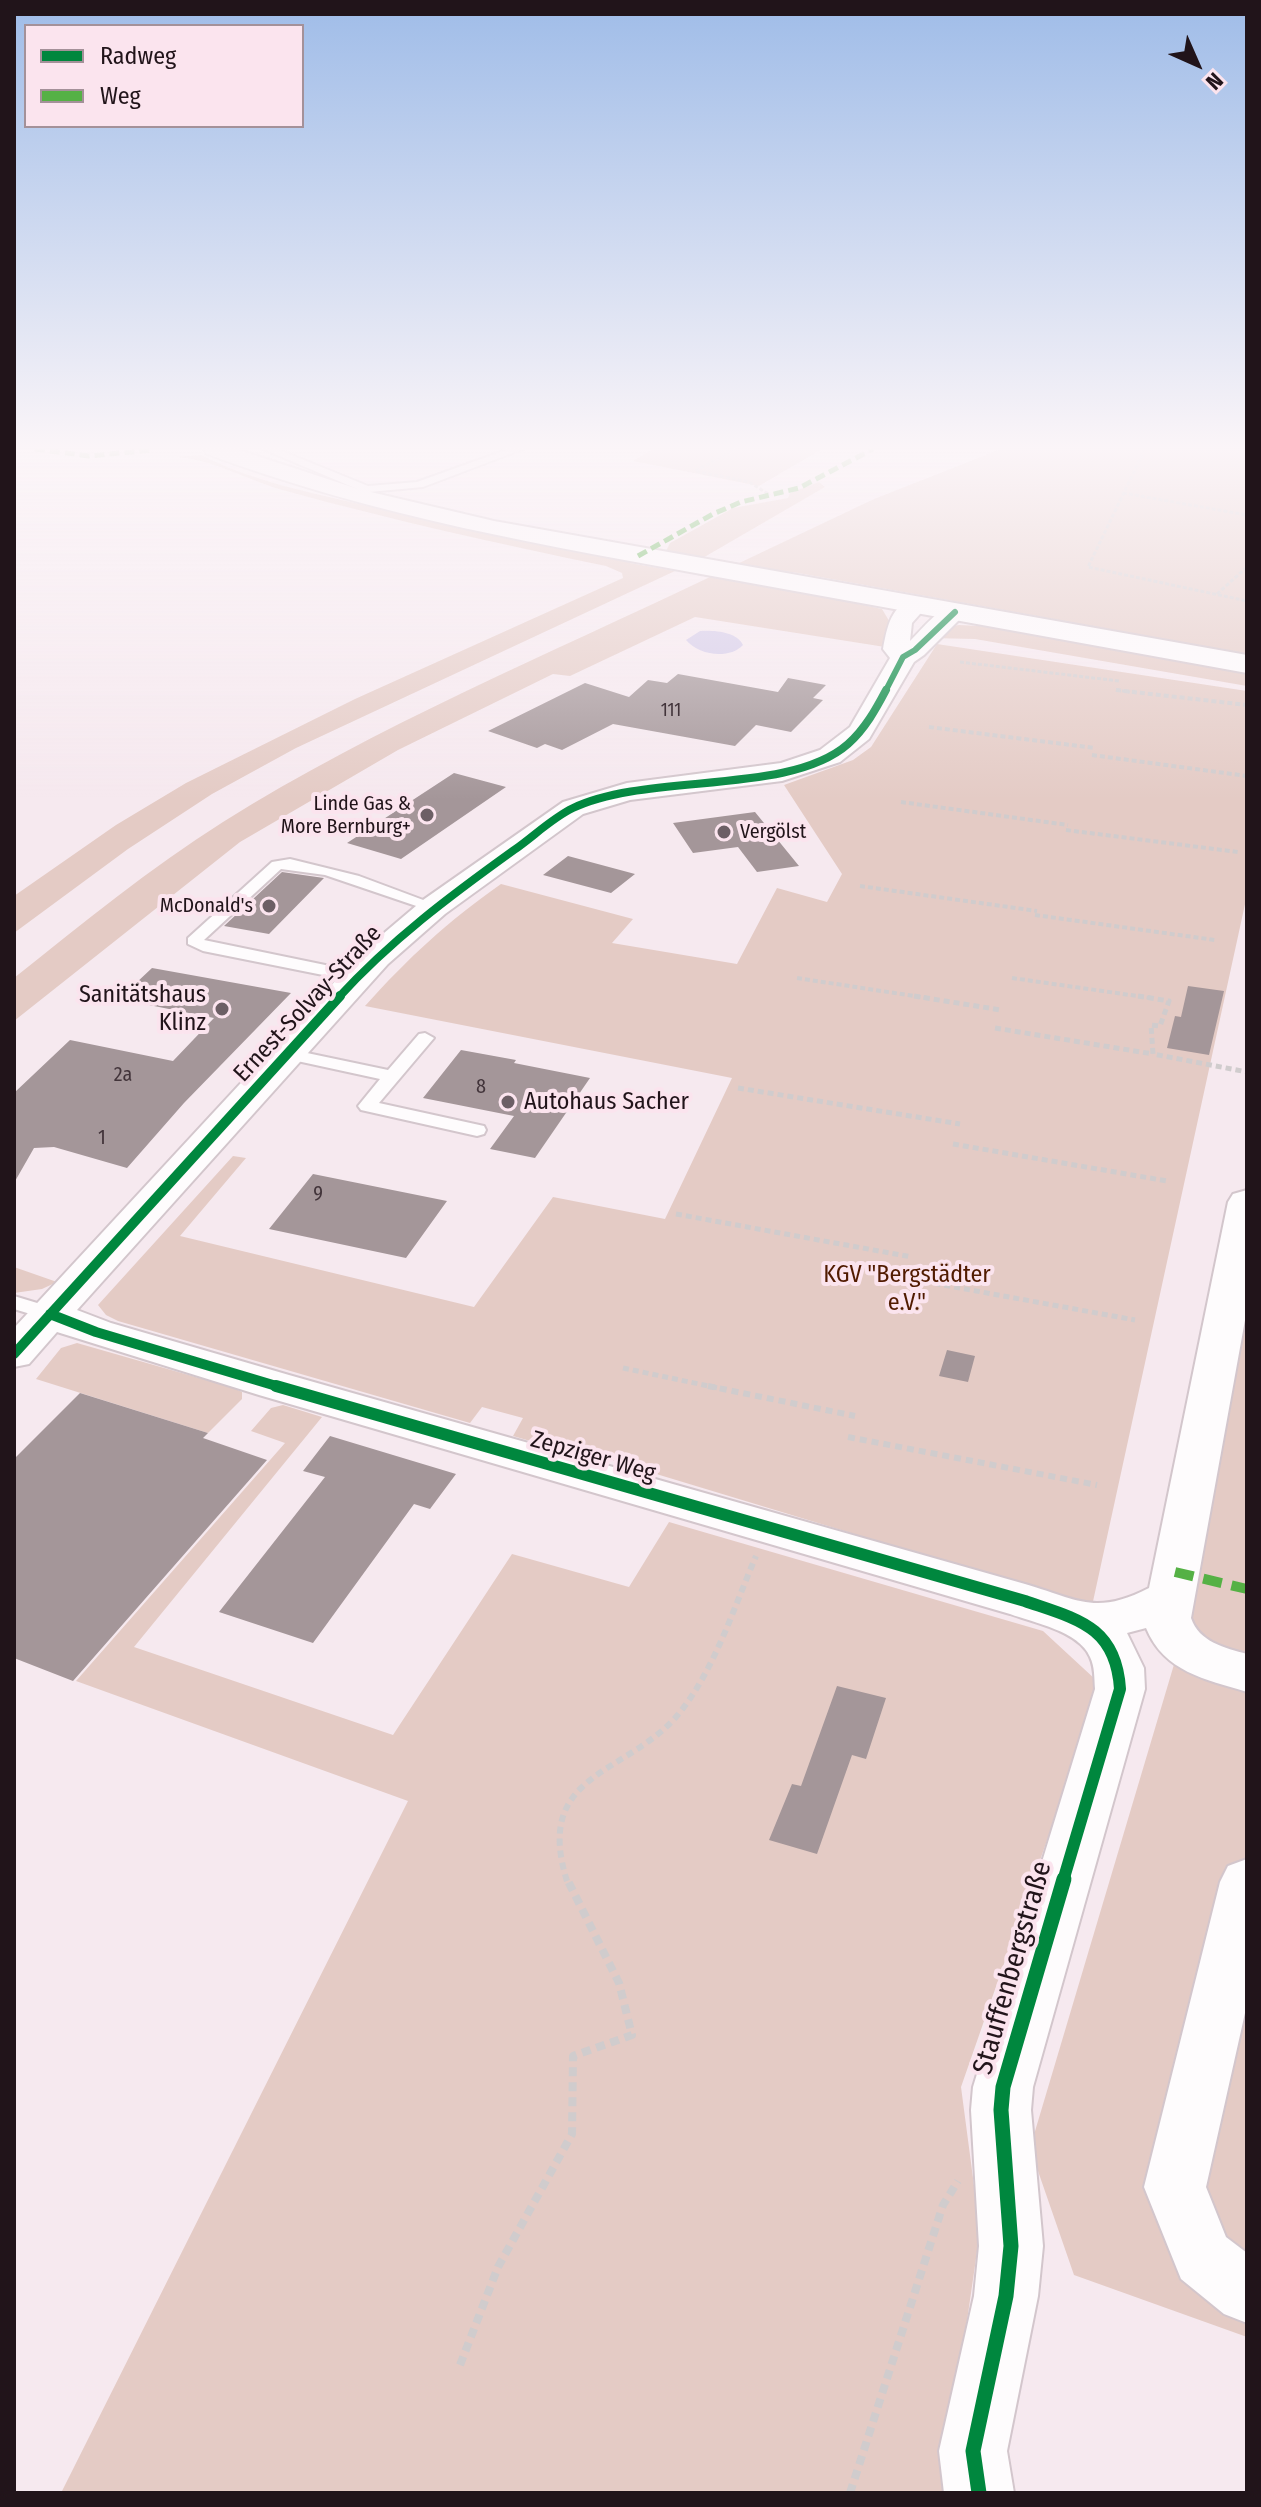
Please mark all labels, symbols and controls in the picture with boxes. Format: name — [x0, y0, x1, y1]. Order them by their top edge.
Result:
legend — [24, 24, 304, 128]
north arrow — [1157, 24, 1237, 104]
text: Radweg — [100, 42, 176, 70]
text: N — [1200, 67, 1229, 96]
text: Weg — [100, 82, 141, 110]
house number: 111 — [661, 700, 681, 722]
place label: Linde Gas & More Bernburg+ — [281, 792, 411, 839]
marker: Linde Gas & More Bernburg+ — [418, 806, 436, 824]
place label: Vergölst — [740, 820, 806, 844]
marker: Vergölst — [715, 823, 733, 841]
place label: McDonald's — [160, 894, 253, 918]
marker: McDonald's — [260, 897, 278, 915]
street label: Ernest-Solvay-Straße — [228, 920, 388, 1088]
place label: Sanitätshaus Klinz — [79, 981, 206, 1037]
marker: Sanitätshaus Klinz — [213, 1000, 231, 1018]
house number: 2a — [114, 1063, 132, 1087]
house number: 8 — [476, 1075, 486, 1099]
place label: Autohaus Sacher — [524, 1088, 689, 1116]
marker: Autohaus Sacher — [499, 1093, 517, 1111]
house number: 1 — [98, 1126, 106, 1150]
house number: 9 — [313, 1182, 323, 1206]
park label: KGV "Bergstädter e.V." — [823, 1261, 991, 1317]
street label: Zepziger Weg — [527, 1425, 659, 1489]
street label: Stauffenbergstraße — [966, 1857, 1060, 2079]

